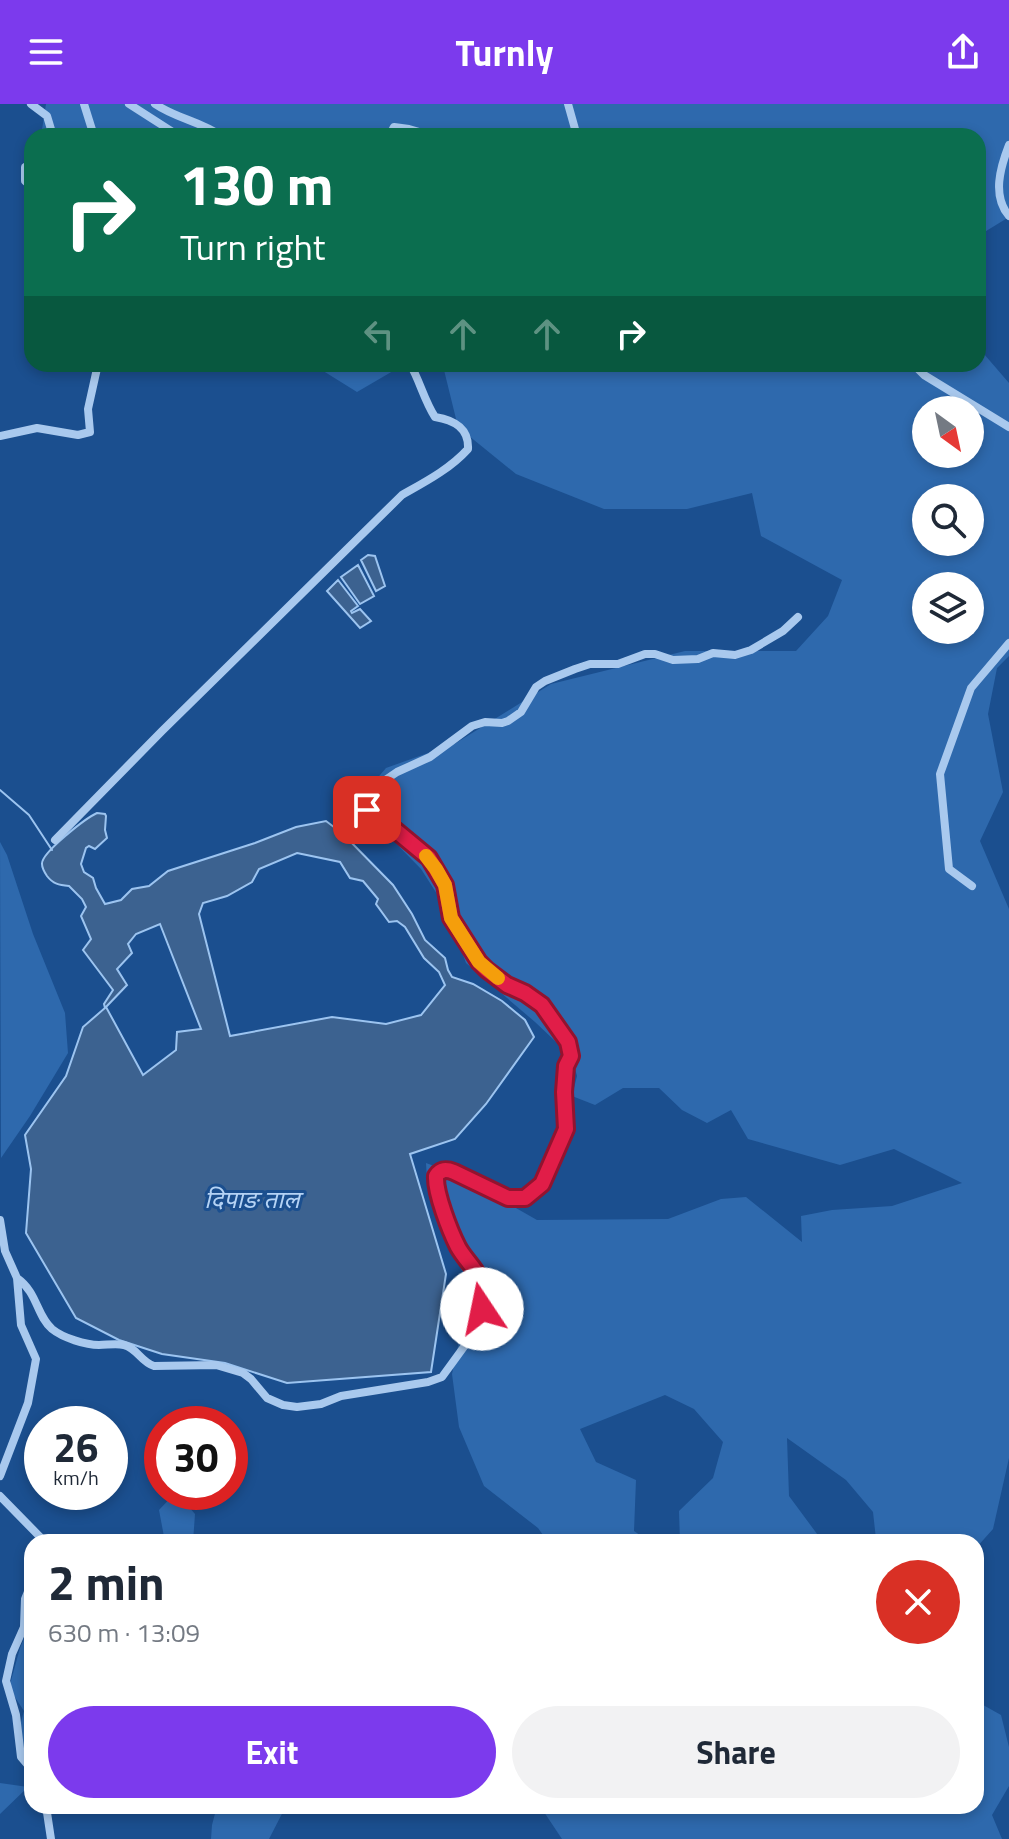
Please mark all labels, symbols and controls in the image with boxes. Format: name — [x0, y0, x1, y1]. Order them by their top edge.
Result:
text: Turnly — [456, 25, 553, 80]
icon: menu — [24, 30, 68, 74]
icon: share — [941, 30, 985, 74]
text: 130 m — [180, 142, 333, 227]
icon: right — [48, 160, 152, 264]
text: Turn right — [180, 219, 325, 274]
icon: left — [357, 312, 401, 356]
icon: ahead — [441, 312, 485, 356]
icon: ahead — [525, 312, 569, 356]
icon: right — [609, 312, 653, 356]
north arrow — [912, 396, 984, 468]
map controls — [912, 396, 984, 644]
button: search — [912, 484, 984, 556]
button: layers — [912, 572, 984, 644]
pin — [333, 776, 401, 844]
icon: arrive — [345, 788, 389, 832]
water label: दिपाङ ताल — [204, 1181, 304, 1217]
position arrow — [440, 1267, 524, 1351]
speed limit sign: 30 — [144, 1406, 248, 1510]
text: 26 — [54, 1417, 98, 1478]
text: km/h — [53, 1462, 99, 1493]
text: 2 min — [48, 1546, 165, 1619]
button: close — [876, 1560, 960, 1644]
text: 630 m · 13:09 — [48, 1613, 200, 1652]
button: Exit — [48, 1706, 496, 1798]
button: Share — [512, 1706, 960, 1798]

